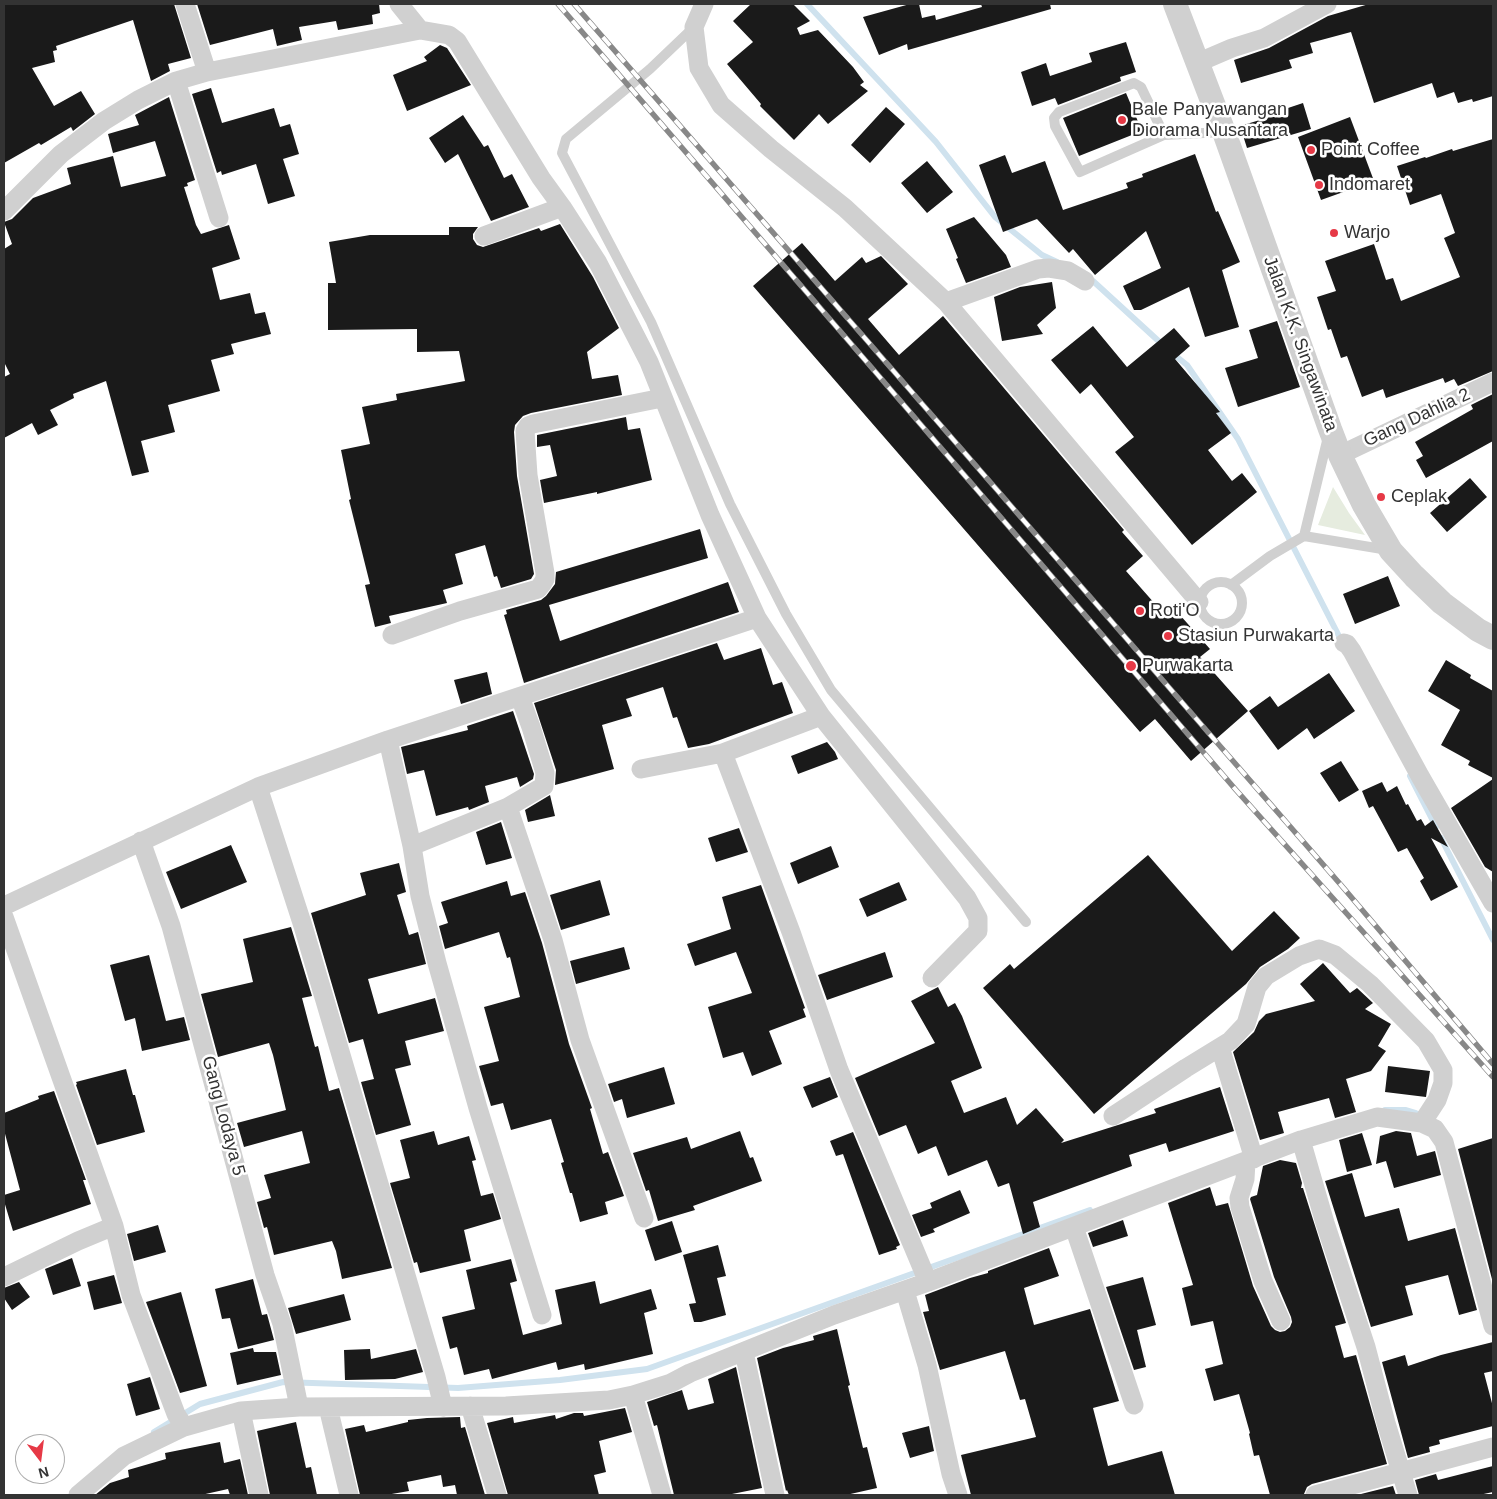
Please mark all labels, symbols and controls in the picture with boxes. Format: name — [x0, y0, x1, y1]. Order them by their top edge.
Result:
place label: Bale Panyawangan Diorama Nusantara — [1132, 99, 1288, 142]
marker: Bale Panyawangan Diorama Nusantara — [1116, 114, 1128, 126]
place label: Point Coffee — [1321, 139, 1420, 161]
marker: Point Coffee — [1305, 144, 1317, 156]
place label: Indomaret — [1329, 174, 1410, 196]
marker: Indomaret — [1313, 179, 1325, 191]
place label: Warjo — [1344, 222, 1390, 244]
marker: Warjo — [1328, 227, 1340, 239]
street label: Jalan K.K. Singawinata — [1258, 253, 1342, 435]
street label: Gang Dahlia 2 — [1360, 384, 1474, 452]
place label: Ceplak — [1391, 486, 1447, 508]
marker: Ceplak — [1375, 491, 1387, 503]
place label: Roti'O — [1150, 600, 1199, 622]
marker: Roti'O — [1134, 605, 1146, 617]
place label: Stasiun Purwakarta — [1178, 625, 1334, 647]
marker: Stasiun Purwakarta — [1162, 630, 1174, 642]
place label: Purwakarta — [1142, 655, 1233, 677]
marker: Purwakarta — [1124, 659, 1138, 673]
street label: Gang Lodaya 5 — [197, 1054, 249, 1178]
north arrow — [15, 1434, 65, 1484]
text: N — [37, 1463, 51, 1482]

